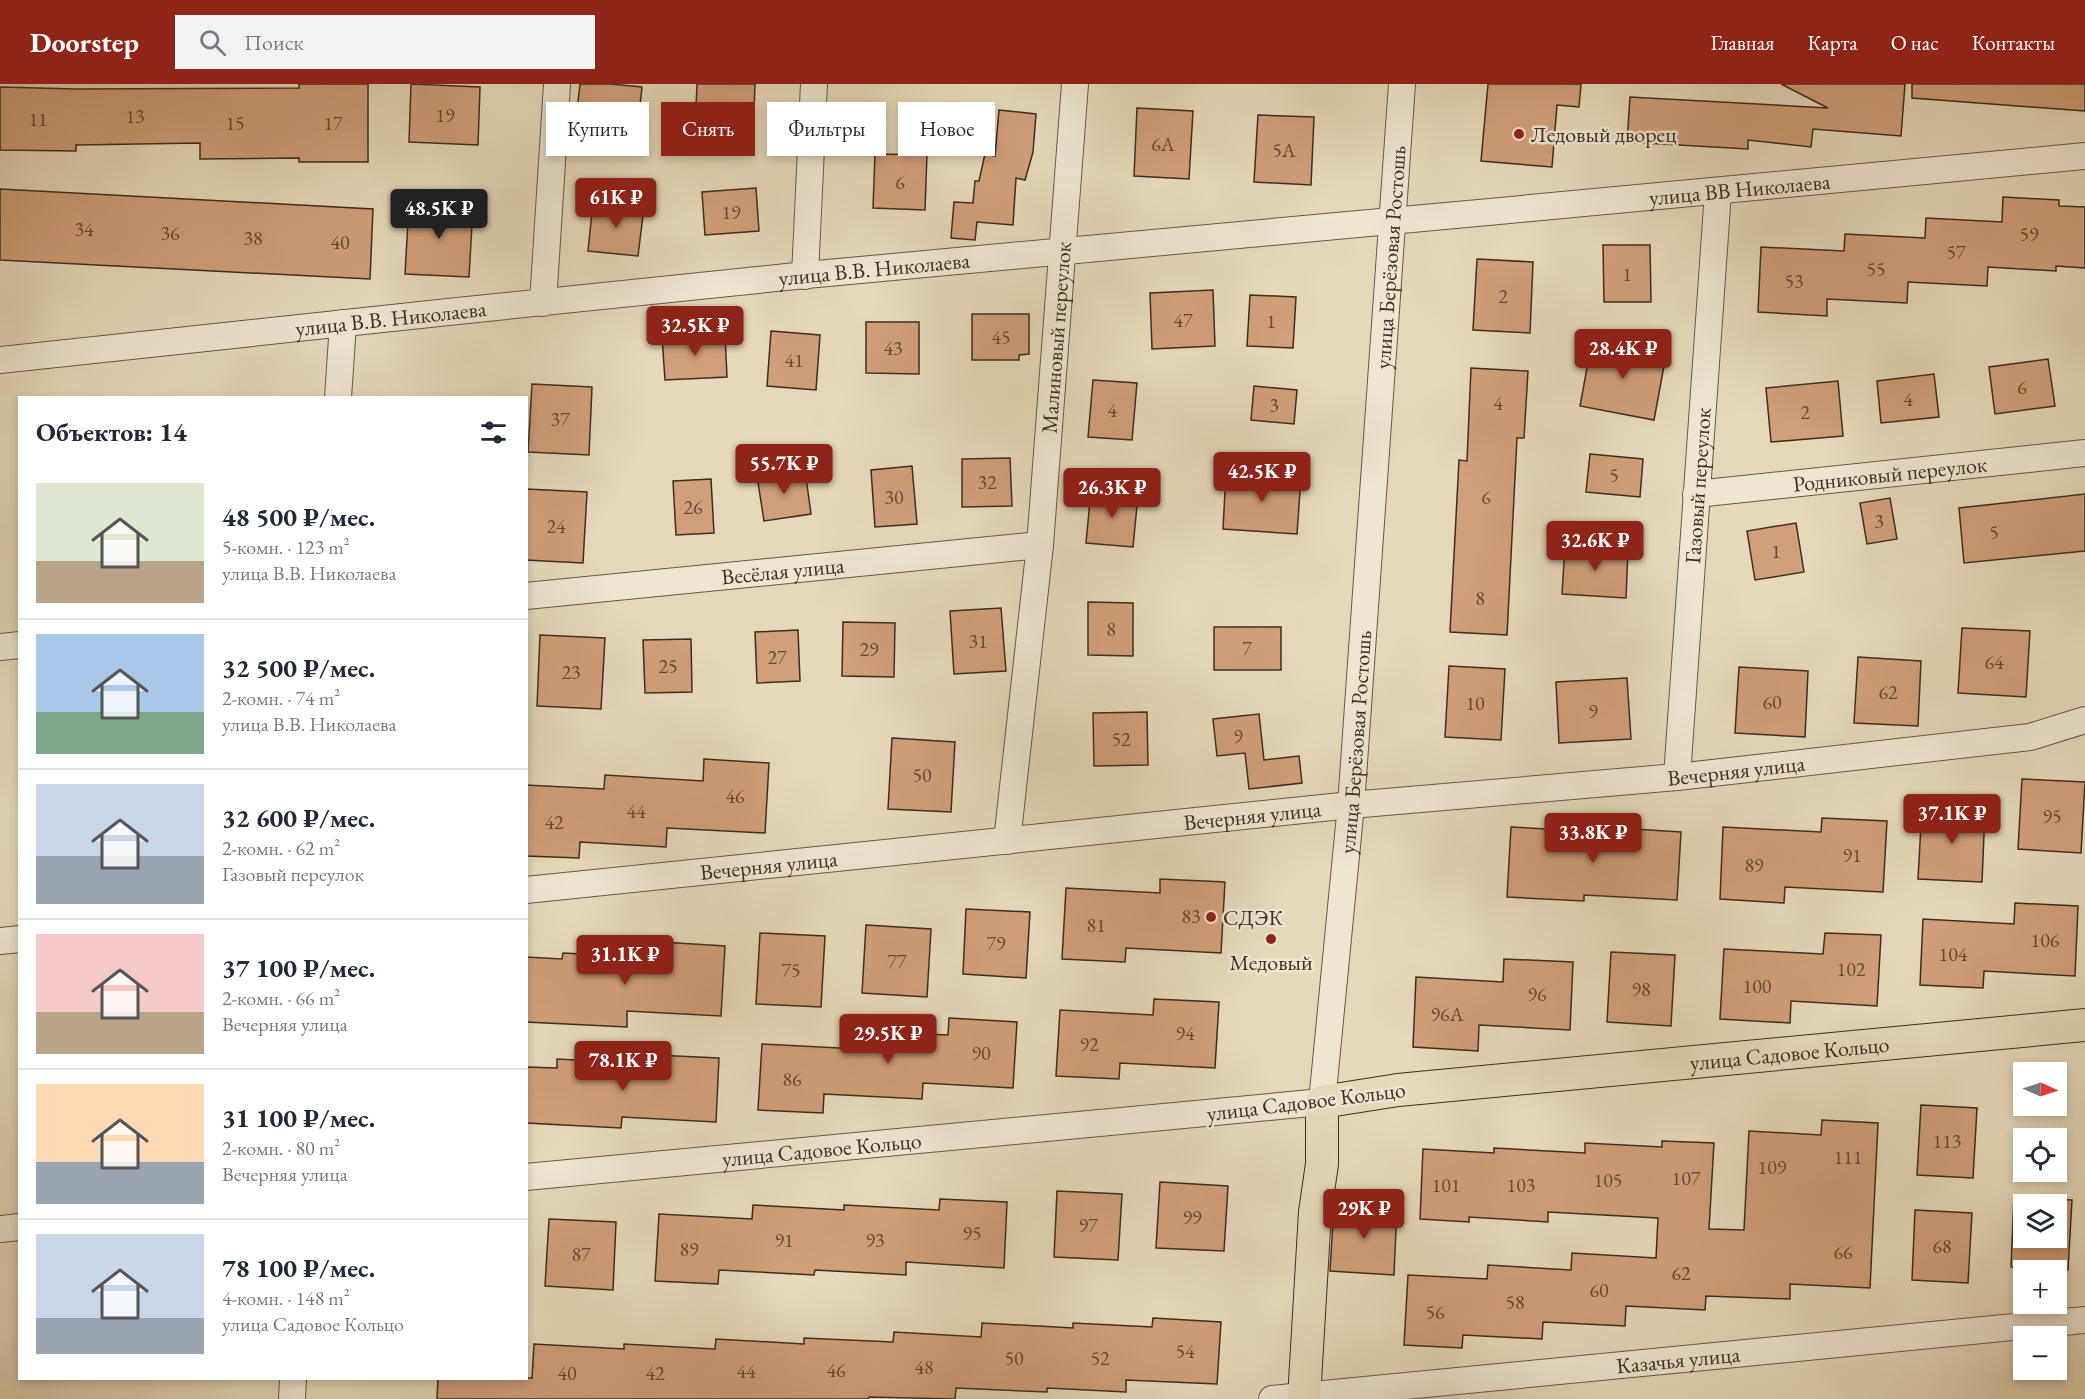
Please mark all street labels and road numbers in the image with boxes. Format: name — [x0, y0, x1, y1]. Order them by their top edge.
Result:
street label: улица Берёзовая Ростошь — [1368, 145, 1413, 370]
street label: улица ВВ Николаева — [1648, 167, 1832, 212]
street label: Малиновый переулок — [1035, 240, 1078, 434]
street label: улица В.В. Николаева — [777, 245, 971, 293]
street label: улица В.В. Николаева — [294, 294, 488, 343]
street label: Газовый переулок — [1678, 406, 1718, 565]
street label: Родниковый переулок — [1791, 449, 1989, 499]
street label: Весёлая улица — [720, 550, 846, 592]
street label: улица Берёзовая Ростошь — [1332, 629, 1378, 855]
street label: Вечерняя улица — [1666, 749, 1807, 793]
street label: Вечерняя улица — [1182, 794, 1323, 837]
street label: Вечерняя улица — [698, 844, 839, 887]
street label: улица Садовое Кольцо — [1689, 1030, 1891, 1077]
street label: улица Садовое Кольцо — [1205, 1075, 1407, 1128]
street label: улица Садовое Кольцо — [721, 1126, 923, 1173]
street label: Казачья улица — [1615, 1340, 1742, 1380]

